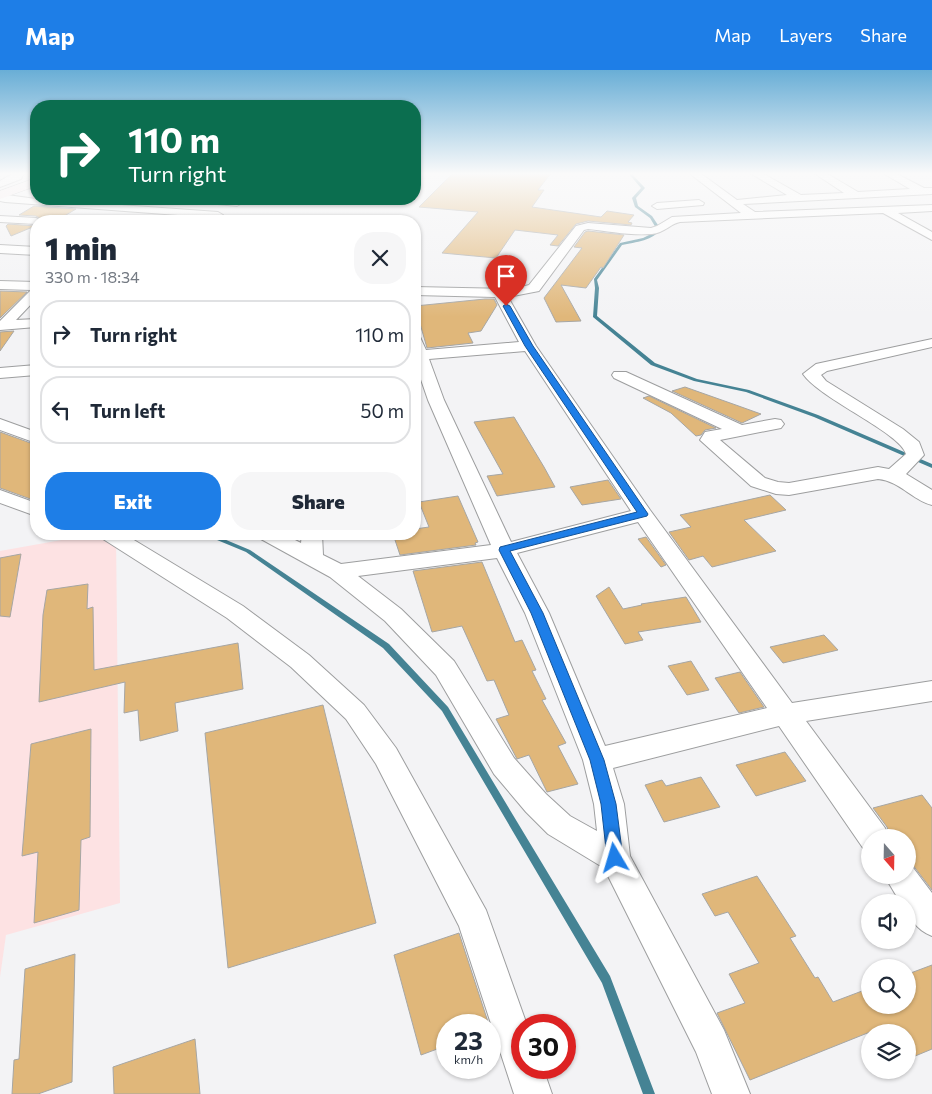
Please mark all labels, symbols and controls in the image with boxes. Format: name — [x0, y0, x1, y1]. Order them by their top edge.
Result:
text: Map — [25, 21, 75, 50]
text: Map — [714, 24, 751, 46]
text: Layers — [779, 24, 832, 46]
text: Share — [860, 24, 907, 46]
text: 110 m — [128, 117, 220, 160]
icon: right — [45, 120, 110, 185]
text: Turn right — [128, 160, 226, 187]
text: 1 min — [45, 229, 117, 266]
button: close — [354, 232, 406, 284]
pin — [485, 255, 527, 306]
icon: arrive — [492, 262, 520, 290]
text: 330 m · 18:34 — [45, 267, 140, 286]
icon: right — [47, 320, 75, 348]
text: Turn right — [90, 323, 177, 346]
text: 110 m — [355, 323, 404, 346]
icon: left — [47, 396, 75, 424]
text: Turn left — [90, 399, 165, 422]
text: 50 m — [360, 399, 404, 422]
button: Exit — [45, 472, 221, 530]
button: Share — [231, 472, 406, 530]
north arrow — [861, 829, 916, 884]
map controls — [861, 829, 916, 1079]
position arrow — [588, 831, 640, 883]
button: sound — [861, 894, 916, 949]
button: search — [861, 959, 916, 1014]
speed limit sign: 30 — [511, 1014, 576, 1079]
button: layers — [861, 1024, 916, 1079]
text: 23 — [454, 1025, 483, 1055]
text: km/h — [454, 1052, 483, 1066]

